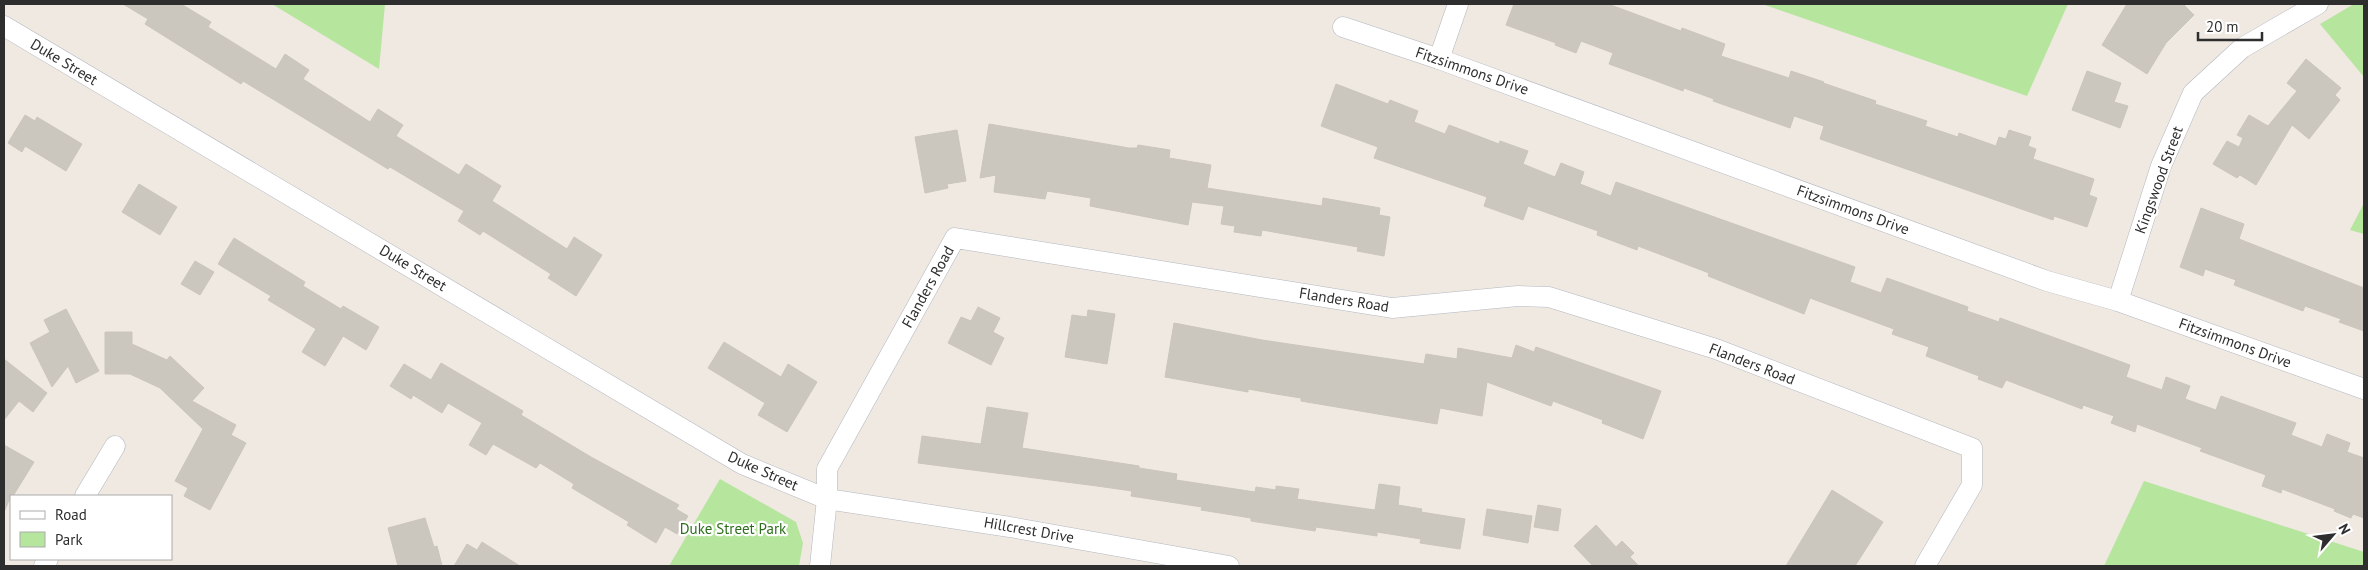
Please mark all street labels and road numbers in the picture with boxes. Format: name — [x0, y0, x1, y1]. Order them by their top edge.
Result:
street label: Duke Street — [27, 34, 101, 89]
street label: Fitzsimmons Drive — [1413, 42, 1531, 99]
street label: Kingswood Street — [2130, 123, 2187, 236]
street label: Fitzsimmons Drive — [1794, 180, 1912, 239]
street label: Duke Street — [376, 240, 450, 295]
street label: Flanders Road — [897, 243, 958, 331]
street label: Flanders Road — [1298, 283, 1390, 316]
street label: Fitzsimmons Drive — [2176, 313, 2294, 372]
street label: Flanders Road — [1706, 338, 1798, 389]
street label: Duke Street — [725, 447, 801, 494]
street label: Hillcrest Drive — [982, 512, 1076, 547]

